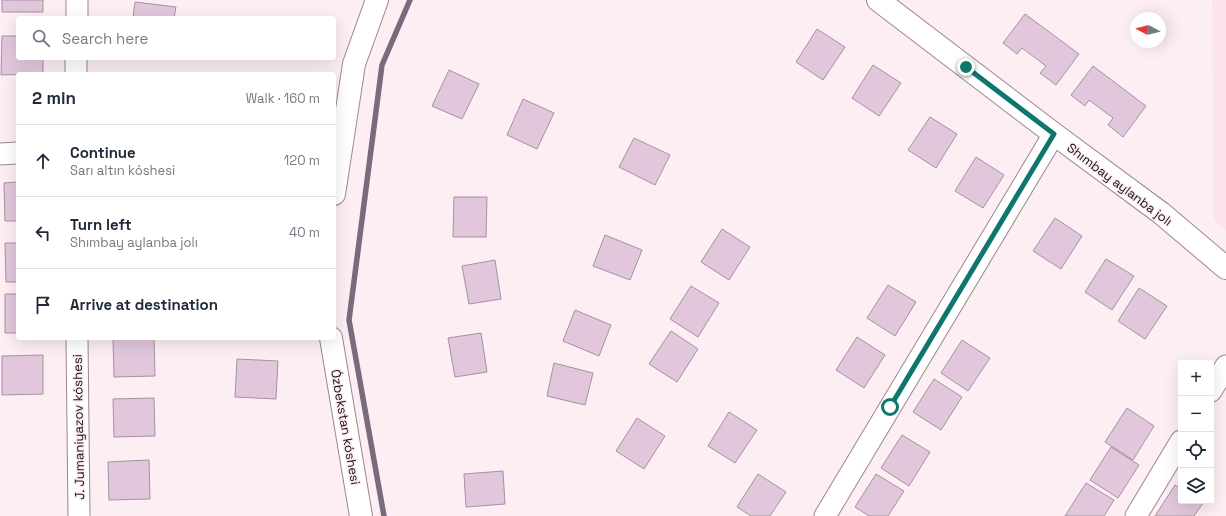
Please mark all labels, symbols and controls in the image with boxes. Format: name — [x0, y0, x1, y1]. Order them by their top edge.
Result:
north arrow — [1130, 12, 1166, 48]
search box — [16, 16, 336, 60]
icon: search — [30, 27, 52, 49]
text: Search here — [62, 29, 148, 48]
route end — [957, 58, 975, 76]
text: 2 min — [32, 87, 76, 109]
text: Walk · 160 m — [246, 90, 320, 107]
street label: Shımbay aylanba jolı — [1063, 139, 1176, 230]
text: Continue — [70, 143, 136, 162]
icon: ahead — [32, 150, 54, 172]
text: 120 m — [284, 152, 320, 169]
text: Sarı altın kóshesi — [70, 162, 175, 179]
text: Turn left — [70, 215, 132, 234]
icon: left — [32, 222, 54, 244]
text: 40 m — [289, 224, 320, 241]
text: Shımbay aylanba jolı — [70, 234, 198, 251]
icon: arrive — [32, 294, 54, 316]
text: Arrive at destination — [70, 295, 218, 314]
street label: J. Jumaniyazov kóshesi — [69, 354, 88, 500]
map controls — [1178, 360, 1214, 504]
button: + — [1178, 360, 1214, 396]
street label: Ózbekstan kóshesi — [327, 368, 364, 486]
button: − — [1178, 396, 1214, 432]
route start — [881, 398, 899, 416]
button: locate — [1178, 432, 1214, 468]
button: layers — [1178, 468, 1214, 504]

